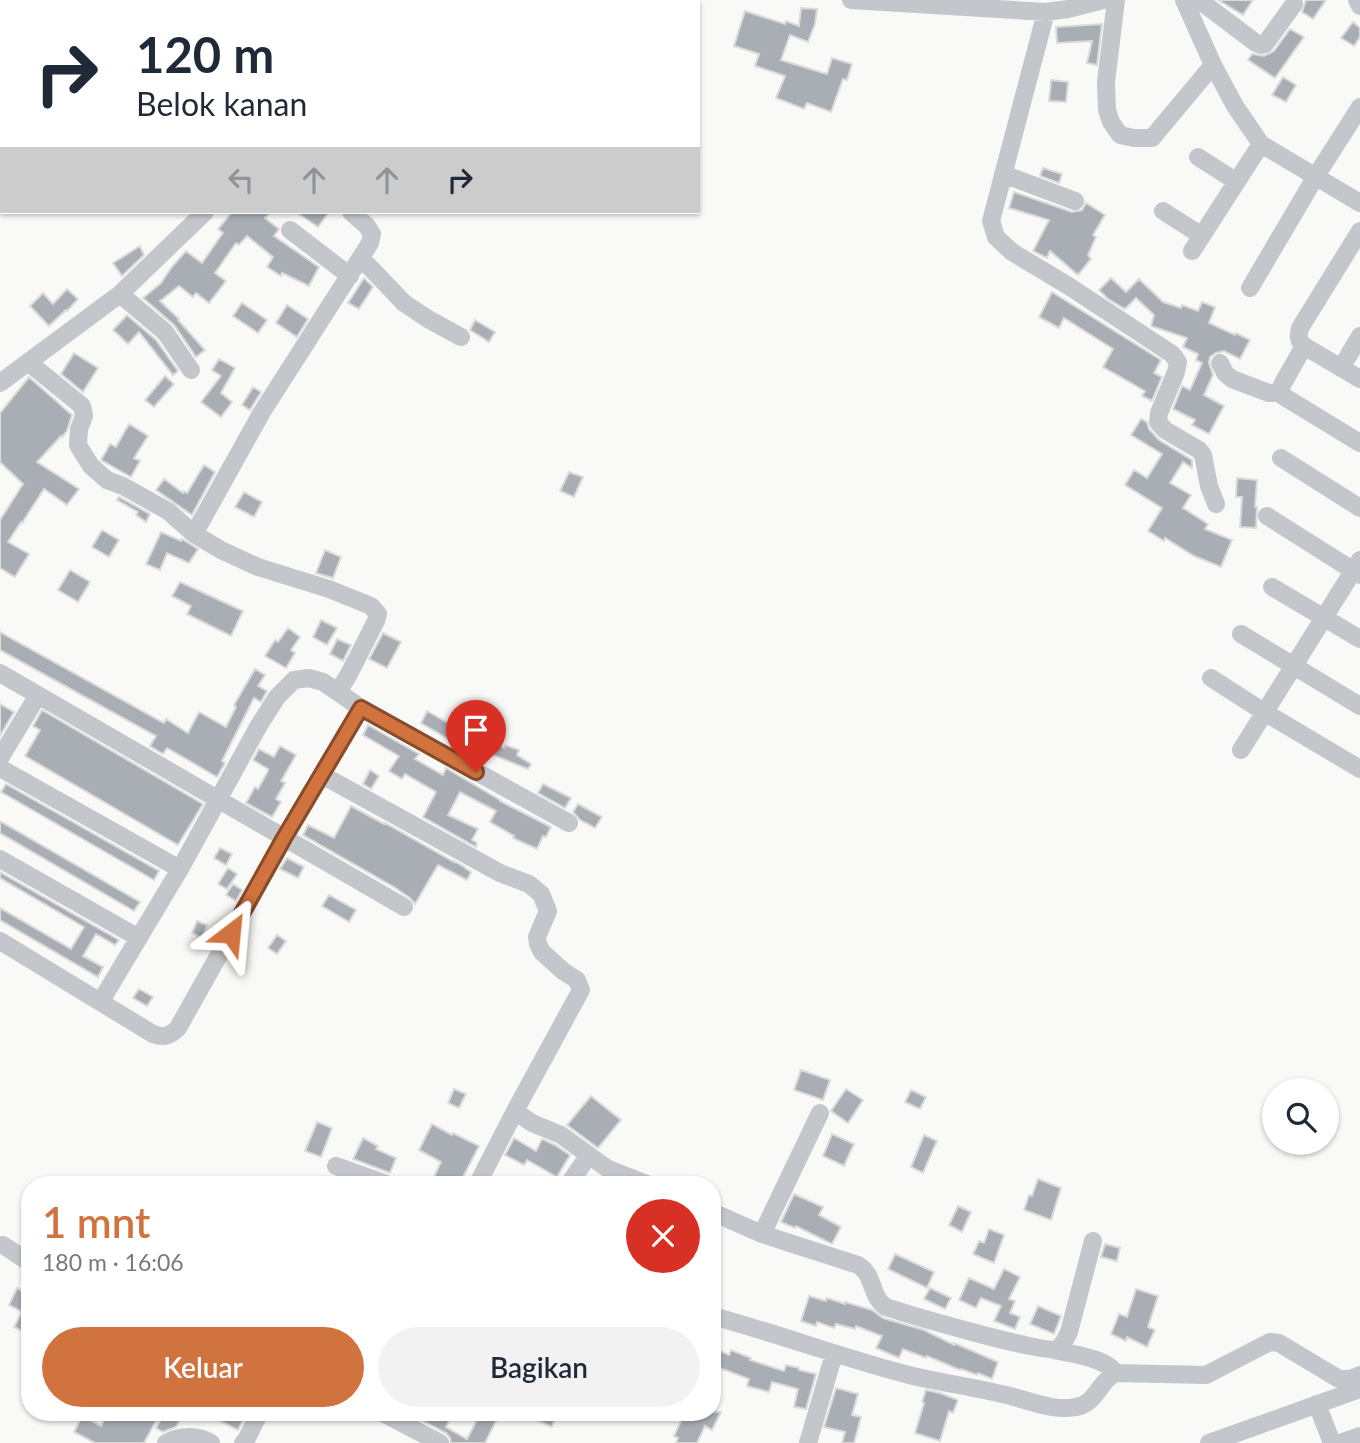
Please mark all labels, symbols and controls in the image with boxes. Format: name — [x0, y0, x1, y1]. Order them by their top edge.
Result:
text: 120 m — [136, 25, 274, 83]
icon: right — [21, 28, 112, 119]
text: Belok kanan — [136, 84, 307, 123]
icon: left — [222, 161, 260, 199]
icon: ahead — [295, 161, 333, 199]
icon: ahead — [368, 161, 406, 199]
icon: right — [441, 161, 479, 199]
pin — [446, 700, 506, 772]
icon: arrive — [457, 711, 495, 749]
position arrow — [194, 896, 268, 970]
map controls — [1262, 1078, 1339, 1155]
button: search — [1262, 1078, 1339, 1155]
text: 1 mnt — [42, 1197, 150, 1247]
button: close — [626, 1199, 700, 1273]
text: 180 m · 16:06 — [42, 1248, 184, 1276]
button: Keluar — [42, 1327, 364, 1407]
button: Bagikan — [378, 1327, 700, 1407]

